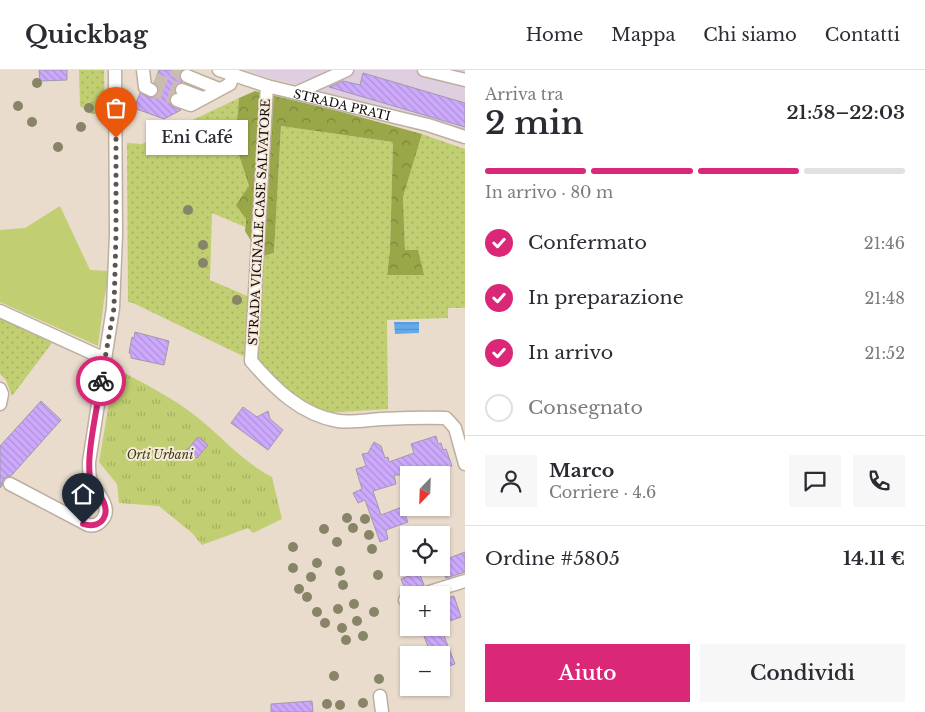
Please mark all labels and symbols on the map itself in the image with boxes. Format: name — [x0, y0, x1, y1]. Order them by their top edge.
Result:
street label: STRADA PRATI — [292, 85, 392, 123]
pin — [95, 87, 137, 138]
street label: STRADA VICINALE CASE SALVATORE — [245, 98, 273, 346]
callout: Eni Café — [146, 120, 248, 156]
courier — [76, 356, 126, 406]
park label: Orti Urbani — [127, 447, 194, 462]
north arrow — [400, 466, 450, 516]
pin — [62, 473, 104, 524]

